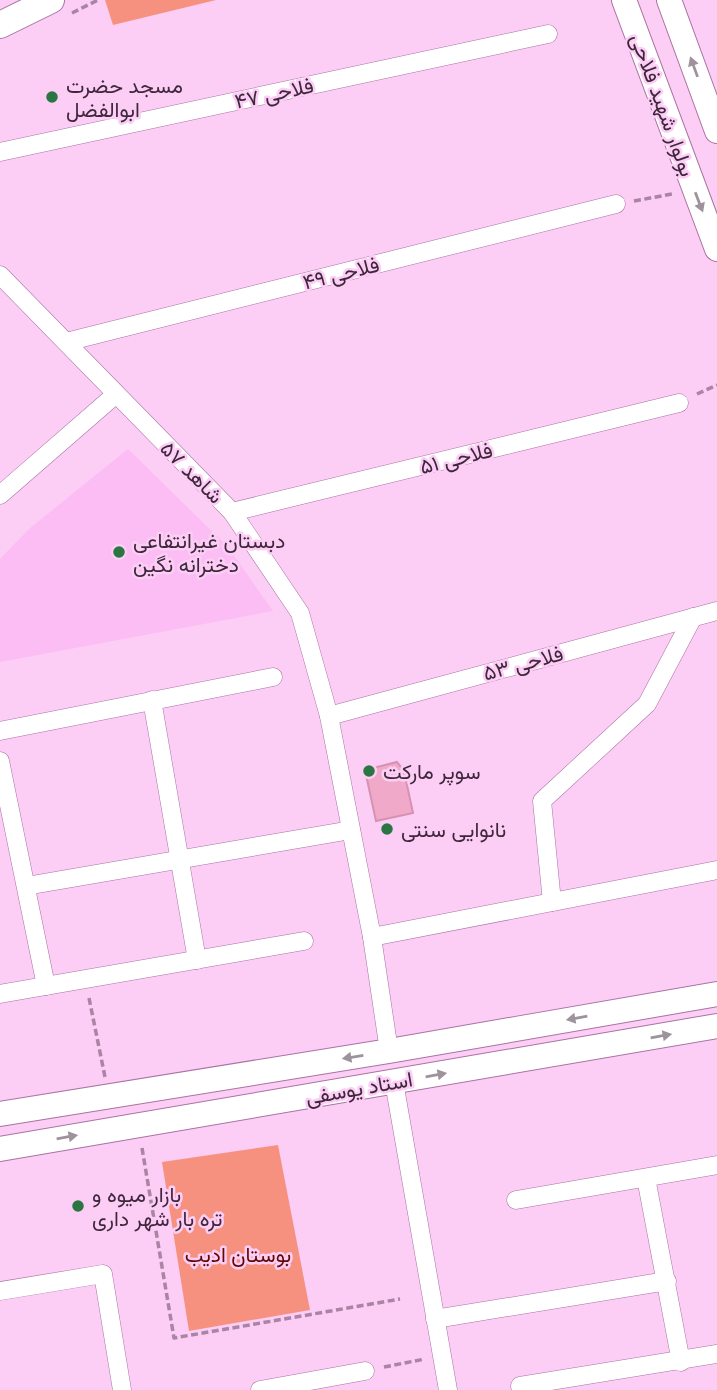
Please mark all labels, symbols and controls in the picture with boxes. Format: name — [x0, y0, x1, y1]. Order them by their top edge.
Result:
street label: بولوار شهید فلاحی — [624, 30, 702, 180]
one-way arrow — [688, 56, 699, 77]
place label: مسجد حضرت ابوالفضل — [66, 71, 183, 124]
street label: فلاحی ۴۷ — [232, 71, 316, 115]
marker: مسجد حضرت ابوالفضل — [44, 89, 60, 105]
one-way arrow — [694, 191, 705, 212]
street label: فلاحی ۴۹ — [300, 250, 382, 296]
street label: شاهد ۵۷ — [154, 434, 230, 510]
street label: فلاحی ۵۱ — [417, 435, 495, 481]
place label: دبستان غیرانتفاعی دخترانه نگین — [133, 526, 285, 579]
marker: دبستان غیرانتفاعی دخترانه نگین — [111, 544, 127, 560]
street label: فلاحی ۵۳ — [480, 638, 566, 688]
place label: سوپر مارکت — [383, 757, 481, 786]
marker: سوپر مارکت — [361, 763, 377, 779]
place label: نانوایی سنتی — [401, 815, 506, 844]
marker: نانوایی سنتی — [379, 821, 395, 837]
one-way arrow — [566, 1013, 588, 1024]
one-way arrow — [650, 1030, 672, 1041]
one-way arrow — [342, 1052, 364, 1063]
street label: استاد یوسفی — [303, 1064, 415, 1112]
one-way arrow — [426, 1069, 448, 1080]
one-way arrow — [56, 1132, 78, 1143]
place label: بازار میوه و تره بار شهر داری — [92, 1180, 222, 1233]
marker: بازار میوه و تره بار شهر داری — [70, 1198, 86, 1214]
park label: بوستان ادیب — [185, 1240, 291, 1269]

